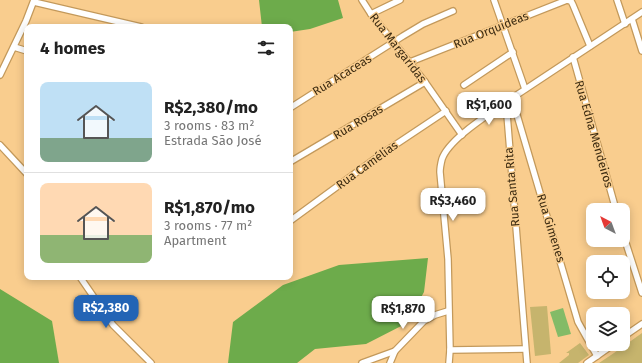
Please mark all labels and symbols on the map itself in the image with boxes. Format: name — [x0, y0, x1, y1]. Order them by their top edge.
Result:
street label: Rua Orquideas — [451, 8, 531, 51]
street label: Rua Margaridas — [367, 11, 430, 86]
street label: Rua Acaceas — [310, 51, 374, 99]
street label: Rua Edna Mendeiros — [572, 79, 616, 190]
pin: R$1,600 — [452, 92, 526, 126]
street label: Rua Rosas — [331, 101, 386, 142]
street label: Rua Camélias — [333, 138, 401, 192]
street label: Rua Santa Rita — [502, 147, 522, 227]
pin: R$3,460 — [416, 188, 490, 222]
street label: Rua Gimenes — [534, 192, 568, 264]
north arrow — [586, 203, 630, 247]
pin: R$2,380 — [69, 295, 143, 329]
pin: R$1,870 — [366, 296, 440, 330]

